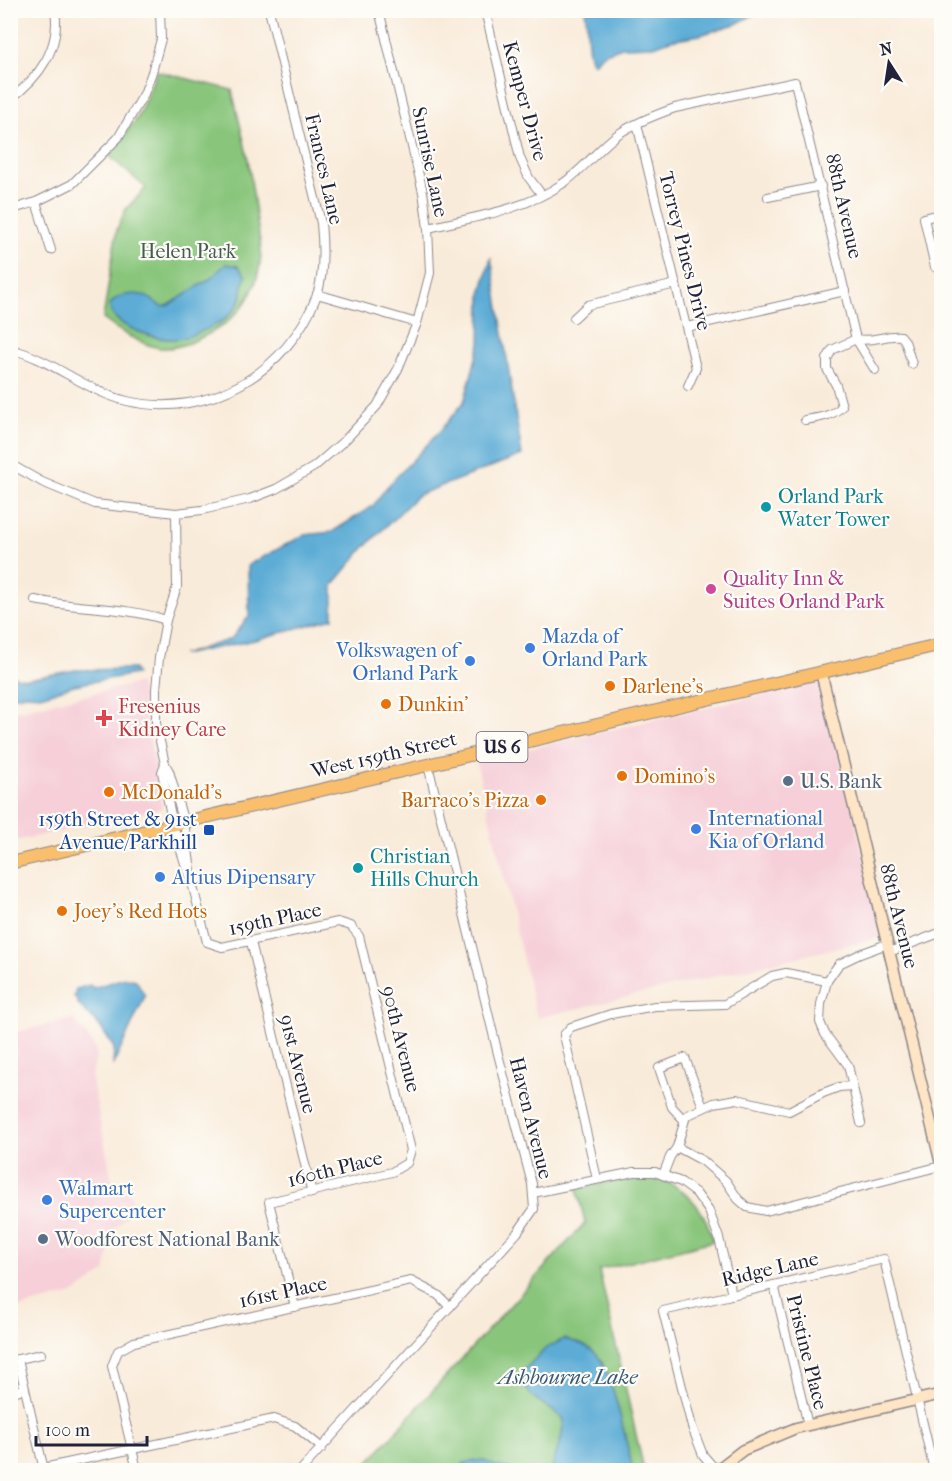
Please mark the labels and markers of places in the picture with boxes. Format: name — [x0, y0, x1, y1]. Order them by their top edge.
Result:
place label: Orland Park Water Tower — [777, 485, 890, 531]
marker: Orland Park Water Tower — [759, 500, 773, 514]
place label: Quality Inn & Suites Orland Park — [723, 567, 885, 613]
marker: Quality Inn & Suites Orland Park — [704, 582, 718, 596]
place label: Mazda of Orland Park — [542, 625, 648, 671]
place label: Volkswagen of Orland Park — [335, 639, 462, 685]
marker: Mazda of Orland Park — [523, 641, 537, 655]
marker: Volkswagen of Orland Park — [463, 654, 477, 668]
place label: Darlene's — [622, 675, 703, 698]
marker: Darlene's — [603, 679, 617, 693]
place label: Dunkin' — [398, 693, 468, 716]
place label: Fresenius Kidney Care — [118, 695, 226, 741]
marker: Dunkin' — [379, 697, 393, 711]
marker: Fresenius Kidney Care — [95, 709, 113, 727]
place label: Domino's — [634, 765, 715, 788]
marker: Domino's — [615, 769, 629, 783]
place label: U.S. Bank — [800, 770, 883, 793]
marker: U.S. Bank — [781, 774, 795, 788]
place label: McDonald's — [121, 781, 222, 804]
marker: McDonald's — [102, 785, 116, 799]
place label: Barraco's Pizza — [401, 789, 530, 812]
marker: Barraco's Pizza — [534, 793, 548, 807]
place label: International Kia of Orland — [708, 807, 825, 853]
place label: 159th Street & 91st Avenue/Parkhill — [38, 808, 197, 854]
marker: International Kia of Orland — [689, 822, 703, 836]
marker: 159th Street & 91st Avenue/Parkhill — [202, 823, 216, 837]
place label: Christian Hills Church — [370, 845, 479, 891]
marker: Christian Hills Church — [351, 861, 365, 875]
place label: Altius Dipensary — [171, 866, 317, 889]
marker: Altius Dipensary — [153, 870, 167, 884]
place label: Joey's Red Hots — [72, 900, 207, 923]
marker: Joey's Red Hots — [55, 904, 69, 918]
place label: Walmart Supercenter — [58, 1177, 166, 1223]
marker: Walmart Supercenter — [40, 1193, 54, 1207]
place label: Woodforest National Bank — [54, 1228, 280, 1251]
marker: Woodforest National Bank — [36, 1232, 50, 1246]

